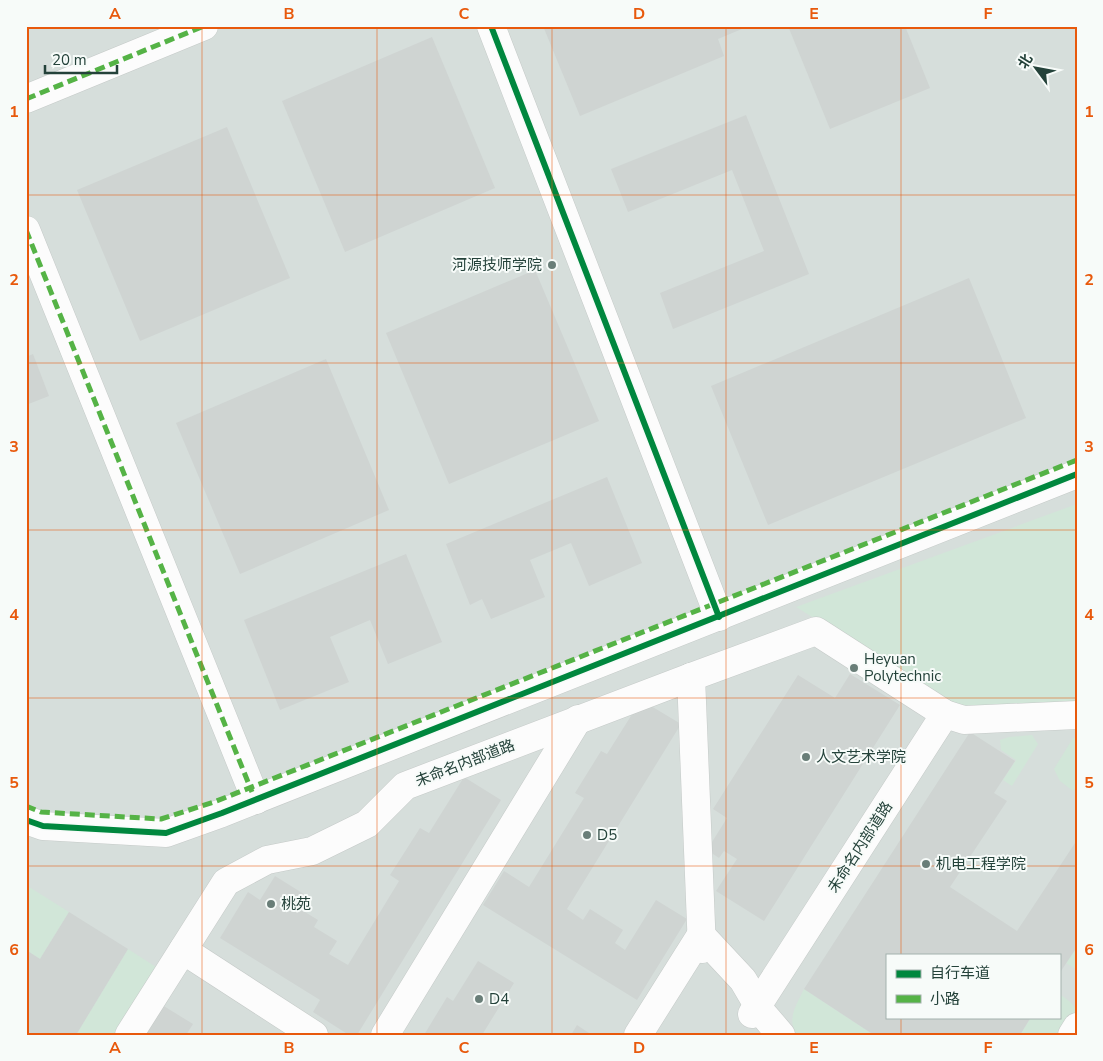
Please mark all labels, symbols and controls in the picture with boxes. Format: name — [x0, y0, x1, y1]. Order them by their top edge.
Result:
text: A — [109, 3, 121, 25]
text: B — [283, 3, 295, 25]
text: C — [459, 3, 470, 25]
text: D — [633, 3, 645, 25]
text: E — [809, 3, 819, 25]
text: F — [984, 3, 993, 25]
scale bar — [45, 42, 118, 74]
north arrow — [1010, 42, 1060, 92]
text: 20 m — [52, 50, 87, 70]
text: 北 — [1014, 50, 1037, 72]
text: 1 — [9, 101, 19, 123]
text: 1 — [1084, 101, 1094, 123]
place label: 河源技师学院 — [452, 255, 542, 275]
marker: 河源技师学院 — [546, 259, 558, 271]
text: 2 — [9, 269, 19, 291]
text: 2 — [1084, 269, 1094, 291]
text: 3 — [9, 436, 19, 458]
text: 3 — [1084, 436, 1094, 458]
text: 4 — [9, 604, 19, 626]
text: 4 — [1084, 604, 1094, 626]
place label: Heyuan Polytechnic — [864, 649, 941, 686]
marker: Heyuan Polytechnic — [848, 662, 860, 674]
street label: 未命名内部道路 — [412, 735, 518, 791]
place label: 人文艺术学院 — [816, 747, 906, 767]
marker: 人文艺术学院 — [800, 751, 812, 763]
text: 5 — [9, 772, 19, 794]
text: 5 — [1084, 772, 1094, 794]
street label: 未命名内部道路 — [823, 798, 897, 896]
place label: D5 — [597, 825, 617, 845]
marker: D5 — [581, 829, 593, 841]
place label: 机电工程学院 — [936, 854, 1026, 874]
marker: 机电工程学院 — [920, 858, 932, 870]
place label: 桃苑 — [281, 894, 311, 914]
marker: 桃苑 — [265, 898, 277, 910]
text: 6 — [9, 939, 19, 961]
text: 6 — [1084, 939, 1094, 961]
legend — [886, 954, 1060, 1018]
text: 自行车道 — [930, 963, 990, 983]
place label: D4 — [489, 989, 509, 1009]
text: 小路 — [930, 989, 960, 1009]
marker: D4 — [473, 993, 485, 1005]
text: A — [109, 1037, 121, 1059]
text: B — [283, 1037, 295, 1059]
text: C — [459, 1037, 470, 1059]
text: D — [633, 1037, 645, 1059]
text: E — [809, 1037, 819, 1059]
text: F — [984, 1037, 993, 1059]

